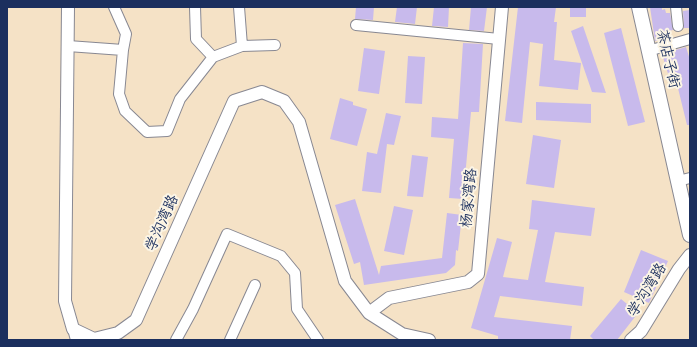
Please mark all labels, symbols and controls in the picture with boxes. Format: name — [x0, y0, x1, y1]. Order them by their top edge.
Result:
street label: 茶店子街 — [652, 28, 684, 90]
street label: 杨家湾路 — [457, 167, 481, 229]
street label: 学沟湾路 — [142, 192, 182, 254]
street label: 学沟湾路 — [623, 260, 671, 320]

